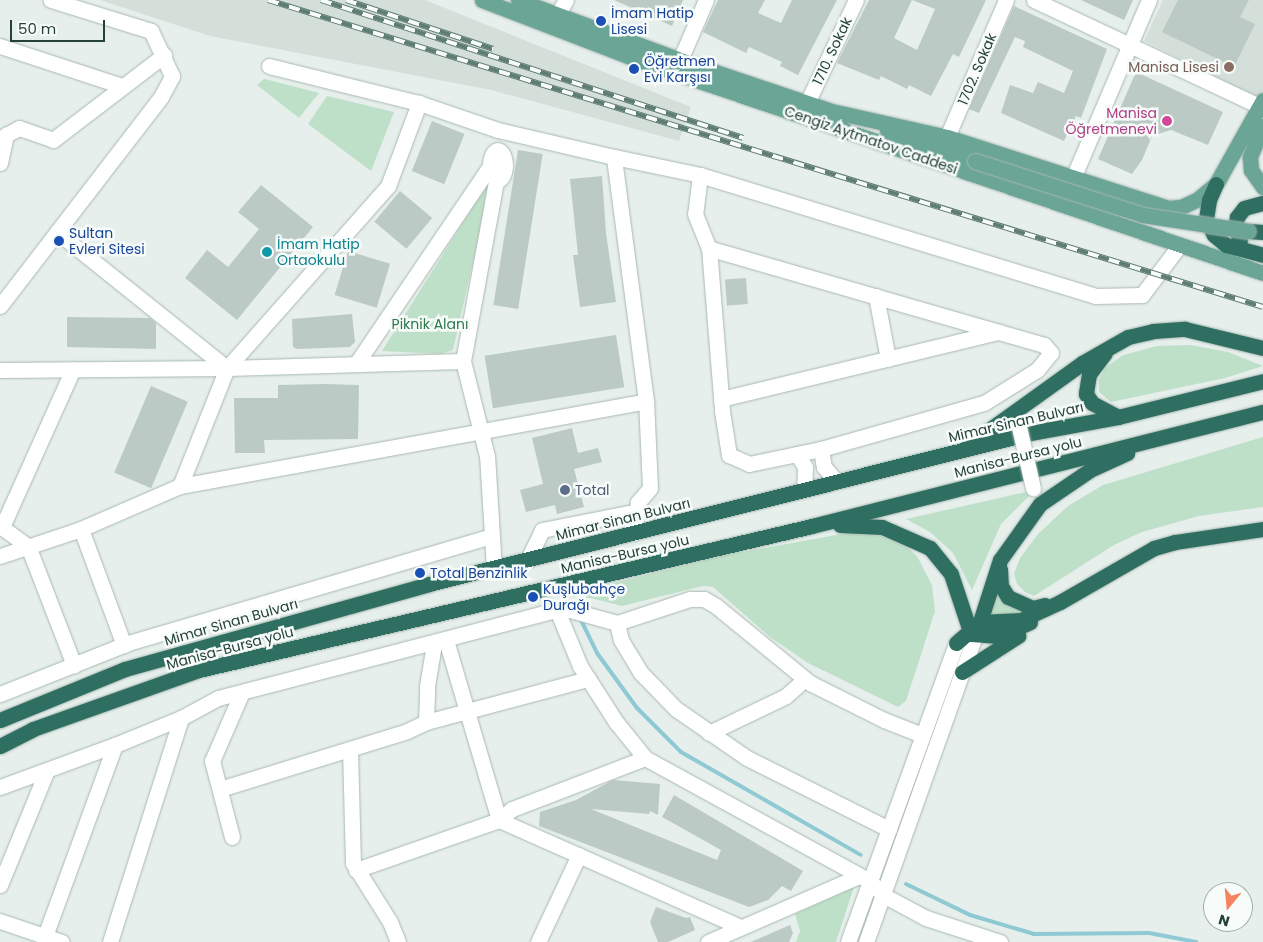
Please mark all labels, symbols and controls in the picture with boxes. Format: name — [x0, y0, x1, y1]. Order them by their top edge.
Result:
place label: İmam Hatip Lisesi — [611, 5, 694, 38]
scale bar — [12, 10, 108, 42]
street label: 1710. Sokak — [809, 14, 855, 88]
marker: İmam Hatip Lisesi — [595, 15, 607, 27]
text: 50 m — [18, 18, 56, 39]
street label: 1702. Sokak — [954, 30, 1000, 108]
place label: Öğretmen Evi Karşısı — [644, 53, 716, 85]
place label: Manisa Lisesi — [1128, 59, 1219, 75]
marker: Manisa Lisesi — [1223, 61, 1235, 73]
marker: Öğretmen Evi Karşısı — [628, 63, 640, 75]
street label: Cengiz Aytmatov Caddesi — [782, 102, 960, 178]
place label: Manisa Öğretmenevi — [1065, 105, 1157, 138]
marker: Manisa Öğretmenevi — [1161, 115, 1173, 127]
place label: Sultan Evleri Sitesi — [69, 225, 145, 258]
marker: Sultan Evleri Sitesi — [53, 235, 65, 247]
place label: İmam Hatip Ortaokulu — [277, 236, 360, 268]
marker: İmam Hatip Ortaokulu — [261, 246, 273, 258]
park label: Piknik Alanı — [392, 316, 468, 332]
street label: Mimar Sinan Bulvarı — [947, 398, 1085, 446]
street label: Manisa-Bursa yolu — [952, 433, 1084, 481]
place label: Total — [575, 482, 610, 498]
marker: Total — [559, 484, 571, 496]
street label: Mimar Sinan Bulvarı — [554, 494, 692, 544]
street label: Manisa-Bursa yolu — [559, 531, 691, 577]
place label: Total Benzinlik — [430, 565, 527, 581]
marker: Total Benzinlik — [414, 567, 426, 579]
place label: Kuşlubahçe Durağı — [543, 581, 625, 614]
marker: Kuşlubahçe Durağı — [527, 591, 539, 603]
street label: Mimar Sinan Bulvarı — [162, 595, 300, 649]
street label: Manisa-Bursa yolu — [165, 623, 295, 673]
north arrow — [1203, 882, 1253, 932]
text: N — [1216, 909, 1232, 931]

